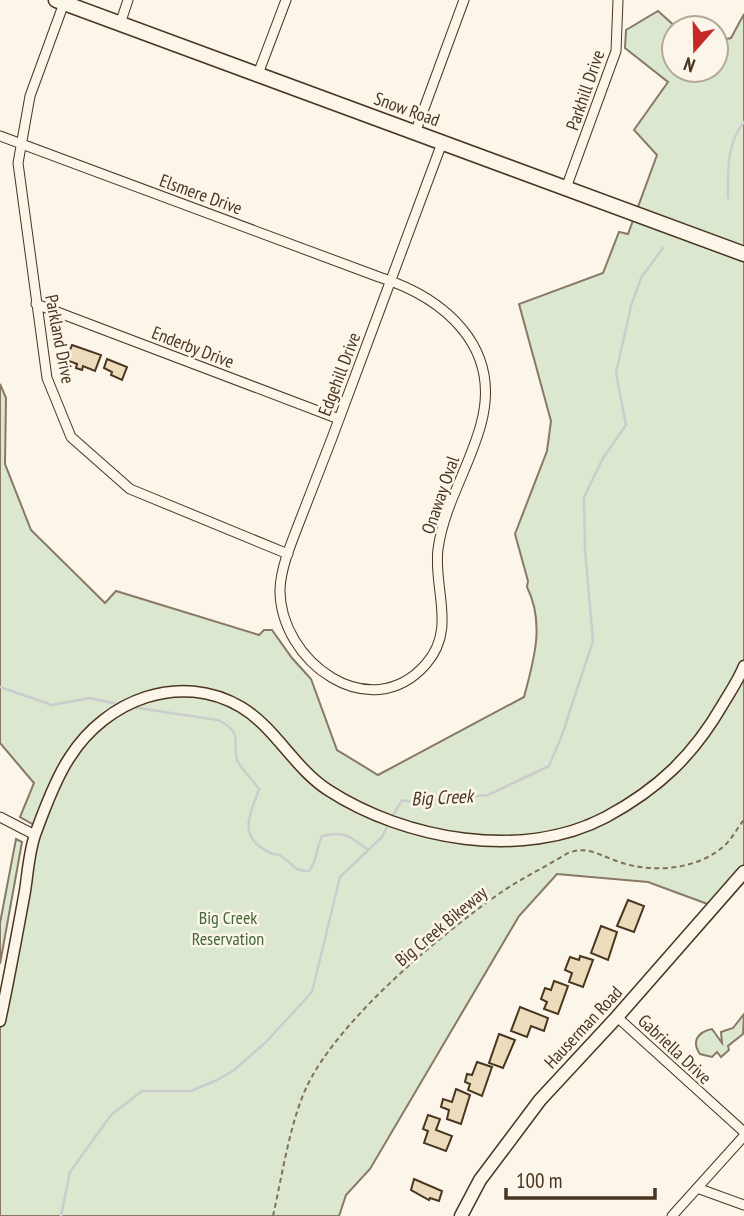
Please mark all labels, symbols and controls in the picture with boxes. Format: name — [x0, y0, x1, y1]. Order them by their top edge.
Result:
north arrow — [660, 14, 730, 84]
street label: Parkhill Drive — [561, 47, 609, 133]
text: N — [680, 52, 698, 78]
street label: Snow Road — [371, 87, 443, 131]
street label: Elsmere Drive — [157, 168, 245, 220]
street label: Parkland Drive — [40, 292, 80, 386]
street label: Enderby Drive — [149, 321, 237, 373]
street label: Edgehill Drive — [313, 329, 365, 419]
street label: Onaway Oval — [416, 452, 464, 537]
water label: Big Creek — [410, 783, 476, 811]
street label: Big Creek Bikeway — [390, 881, 492, 971]
park label: Big Creek Reservation — [192, 906, 264, 950]
street label: Hauserman Road — [539, 981, 627, 1073]
street label: Gabriella Drive — [633, 1009, 717, 1089]
scale bar — [506, 1156, 655, 1200]
text: 100 m — [516, 1167, 562, 1194]

